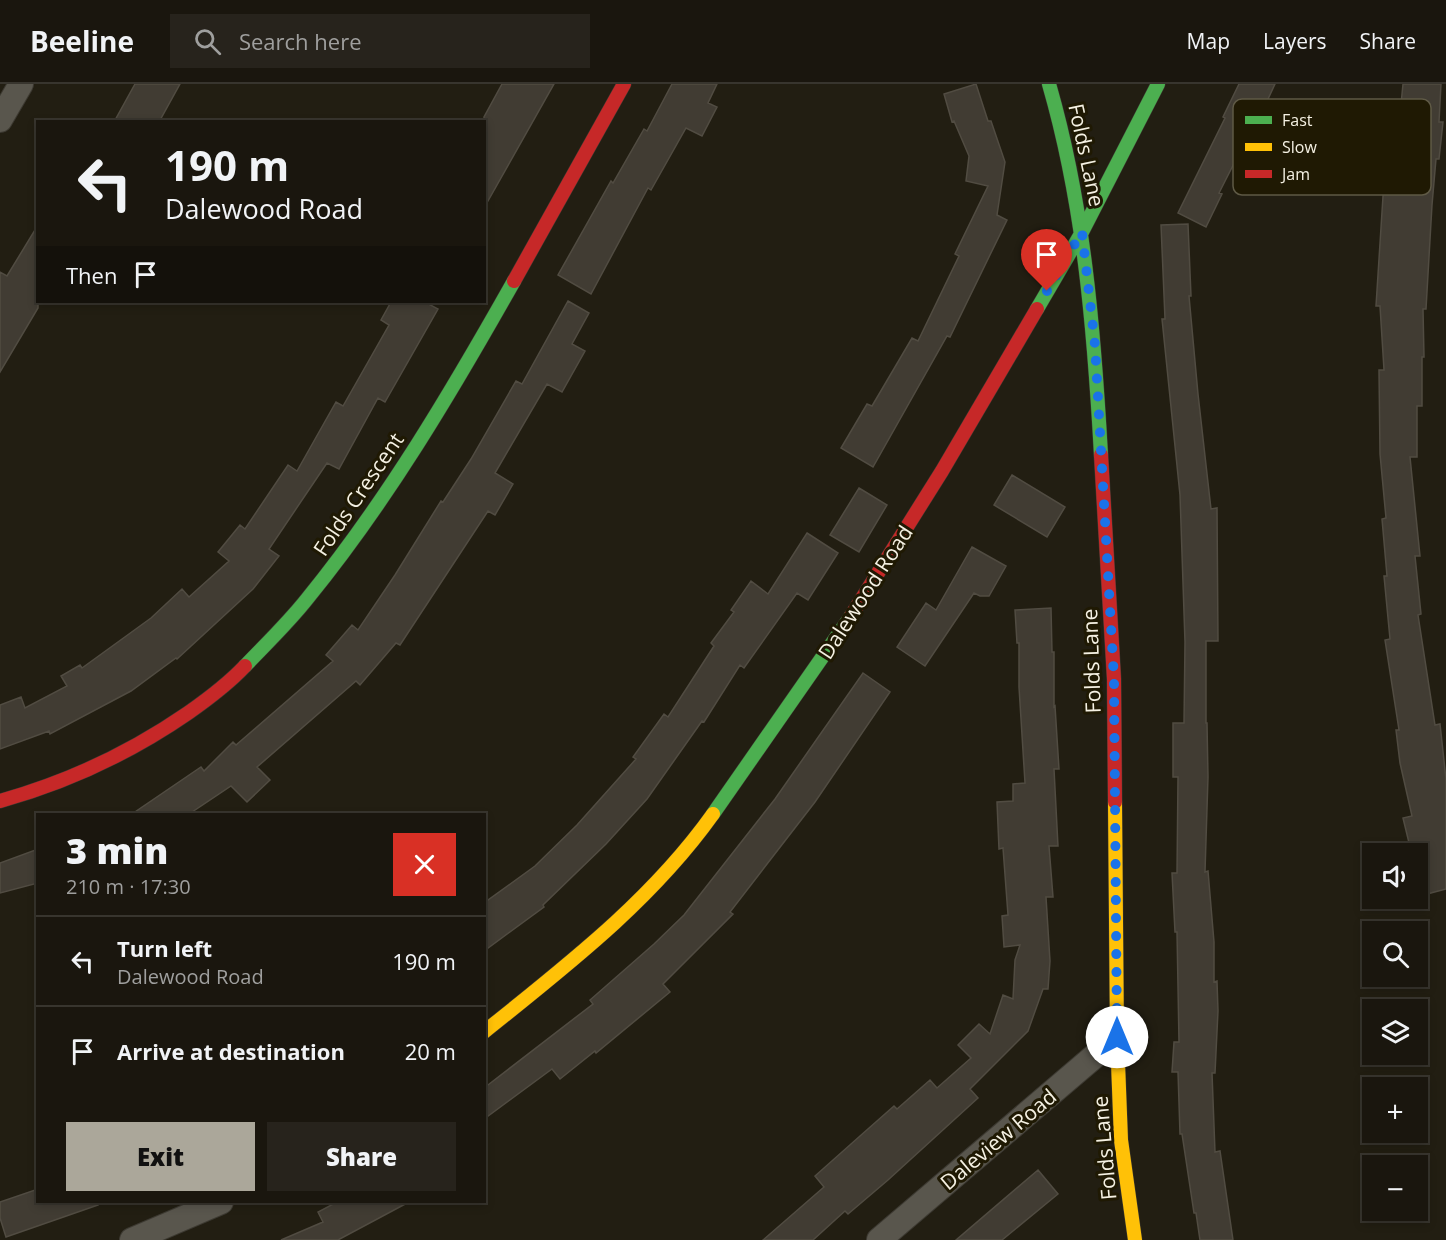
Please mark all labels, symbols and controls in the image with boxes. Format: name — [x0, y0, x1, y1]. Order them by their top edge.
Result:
search box — [170, 14, 590, 68]
text: Beeline — [30, 22, 134, 60]
icon: search — [191, 25, 224, 58]
text: Search here — [239, 26, 362, 56]
text: Map — [1187, 27, 1230, 55]
text: Layers — [1263, 27, 1327, 55]
text: Share — [1360, 27, 1416, 55]
legend — [1233, 99, 1431, 195]
street label: Folds Lane — [1062, 101, 1112, 209]
text: Fast — [1282, 109, 1313, 131]
text: 190 m — [165, 136, 289, 193]
text: Slow — [1282, 136, 1317, 158]
icon: left — [66, 144, 144, 222]
text: Jam — [1280, 163, 1310, 185]
text: Dalewood Road — [165, 190, 363, 227]
pin — [1021, 229, 1072, 291]
icon: arrive — [1030, 238, 1063, 271]
icon: arrive — [129, 258, 162, 291]
text: Then — [66, 260, 117, 290]
street label: Folds Crescent — [306, 427, 410, 561]
street label: Dalewood Road — [811, 520, 919, 664]
street label: Folds Lane — [1075, 608, 1107, 714]
text: 3 min — [66, 826, 168, 875]
button: close — [393, 833, 456, 896]
map controls — [1362, 843, 1428, 1221]
button: sound — [1362, 843, 1428, 909]
text: 210 m · 17:30 — [66, 873, 191, 900]
button: search — [1362, 921, 1428, 987]
text: Turn left — [117, 933, 212, 963]
icon: left — [66, 945, 99, 978]
text: 190 m — [392, 946, 456, 976]
text: Dalewood Road — [117, 963, 264, 990]
button: layers — [1362, 999, 1428, 1065]
position arrow — [1085, 1005, 1149, 1069]
icon: arrive — [66, 1035, 99, 1068]
text: Arrive at destination — [117, 1036, 345, 1066]
text: 20 m — [405, 1036, 456, 1066]
button: + — [1362, 1077, 1428, 1143]
street label: Daleview Road — [934, 1082, 1062, 1196]
street label: Folds Lane — [1086, 1095, 1122, 1201]
button: Exit — [66, 1122, 255, 1191]
button: Share — [267, 1122, 456, 1191]
button: − — [1362, 1155, 1428, 1221]

